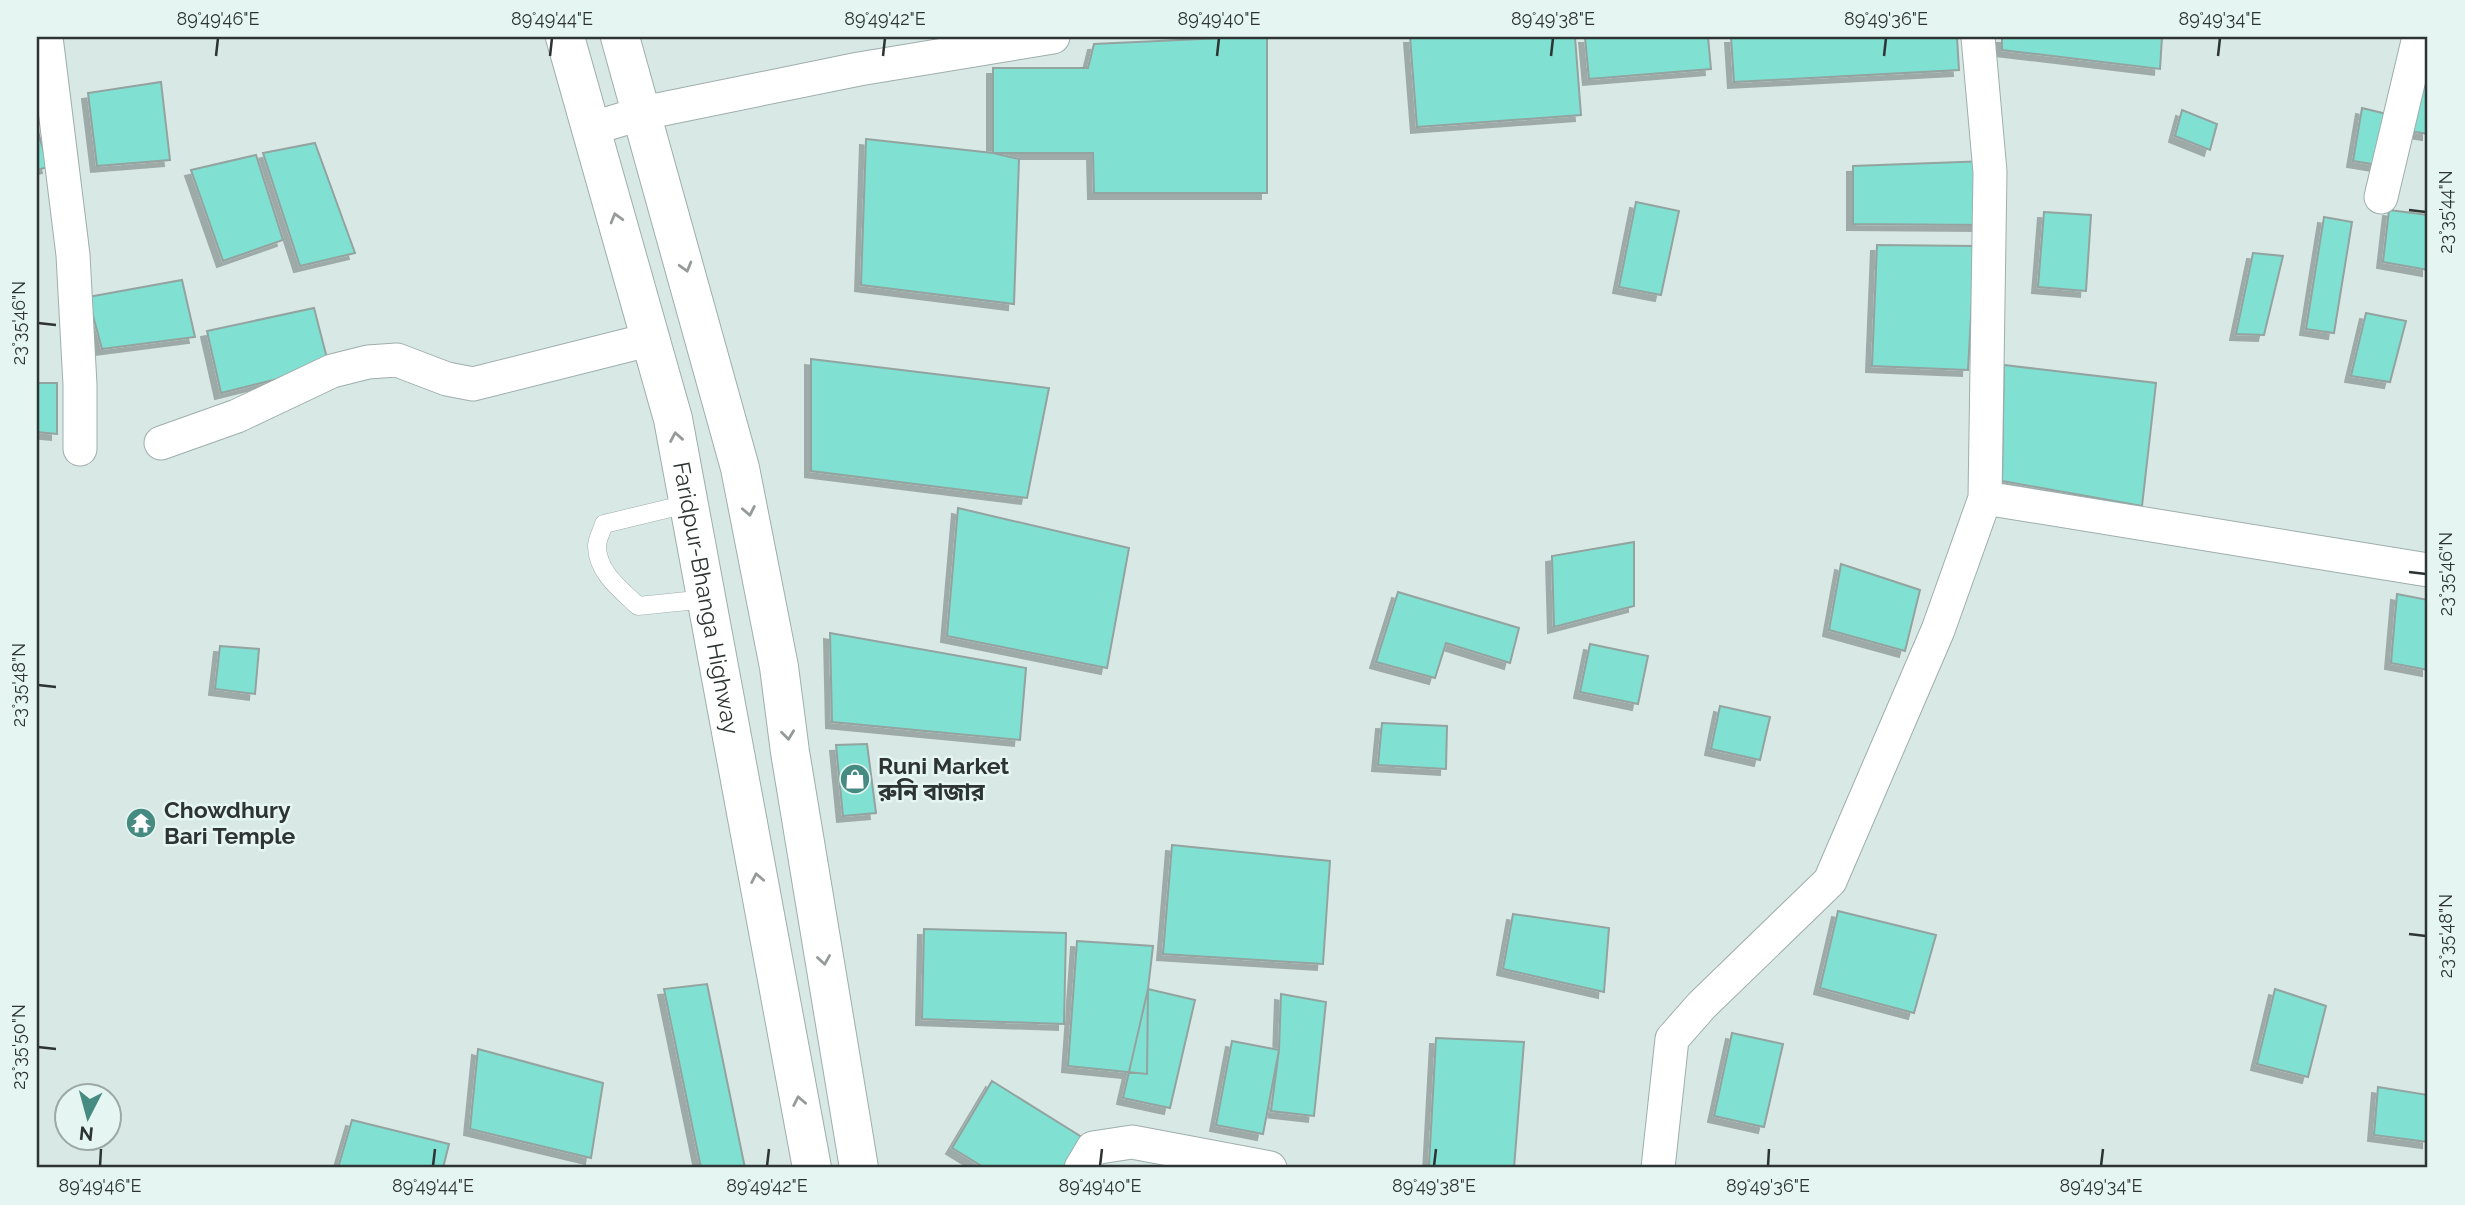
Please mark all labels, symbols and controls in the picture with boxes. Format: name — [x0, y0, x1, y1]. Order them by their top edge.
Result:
text: 89°49'46"E — [177, 8, 260, 29]
text: 89°49'44"E — [511, 8, 593, 29]
text: 89°49'42"E — [844, 8, 926, 29]
text: 89°49'40"E — [1177, 8, 1261, 29]
text: 89°49'38"E — [1511, 8, 1595, 29]
text: 89°49'36"E — [1844, 8, 1928, 29]
text: 89°49'34"E — [2179, 8, 2261, 29]
text: 23°35'44"N — [2435, 170, 2456, 254]
one-way arrow — [609, 212, 624, 224]
one-way arrow — [678, 261, 692, 273]
text: 23°35'46"N — [8, 281, 29, 365]
one-way arrow — [669, 431, 684, 443]
street label: Faridpur-Bhanga Highway — [668, 459, 745, 736]
one-way arrow — [740, 505, 755, 517]
text: 23°35'46"N — [2435, 532, 2456, 616]
text: 23°35'48"N — [8, 643, 29, 727]
one-way arrow — [780, 729, 795, 741]
place label: Runi Market রুনি বাজার — [877, 752, 1009, 805]
shop icon: Runi Market রুনি বাজার — [838, 762, 872, 796]
place label: Chowdhury Bari Temple — [164, 796, 295, 849]
temple icon: Chowdhury Bari Temple — [124, 806, 158, 840]
one-way arrow — [751, 872, 766, 884]
text: 23°35'48"N — [2435, 894, 2456, 978]
one-way arrow — [816, 954, 831, 966]
text: 23°35'50"N — [8, 1004, 29, 1090]
north arrow — [52, 1082, 122, 1152]
one-way arrow — [793, 1095, 808, 1107]
text: N — [78, 1122, 95, 1146]
text: 89°49'46"E — [59, 1175, 142, 1196]
text: 89°49'44"E — [392, 1175, 474, 1196]
text: 89°49'42"E — [726, 1175, 808, 1196]
text: 89°49'40"E — [1058, 1175, 1142, 1196]
text: 89°49'38"E — [1392, 1175, 1476, 1196]
text: 89°49'36"E — [1726, 1175, 1810, 1196]
text: 89°49'34"E — [2060, 1175, 2142, 1196]

